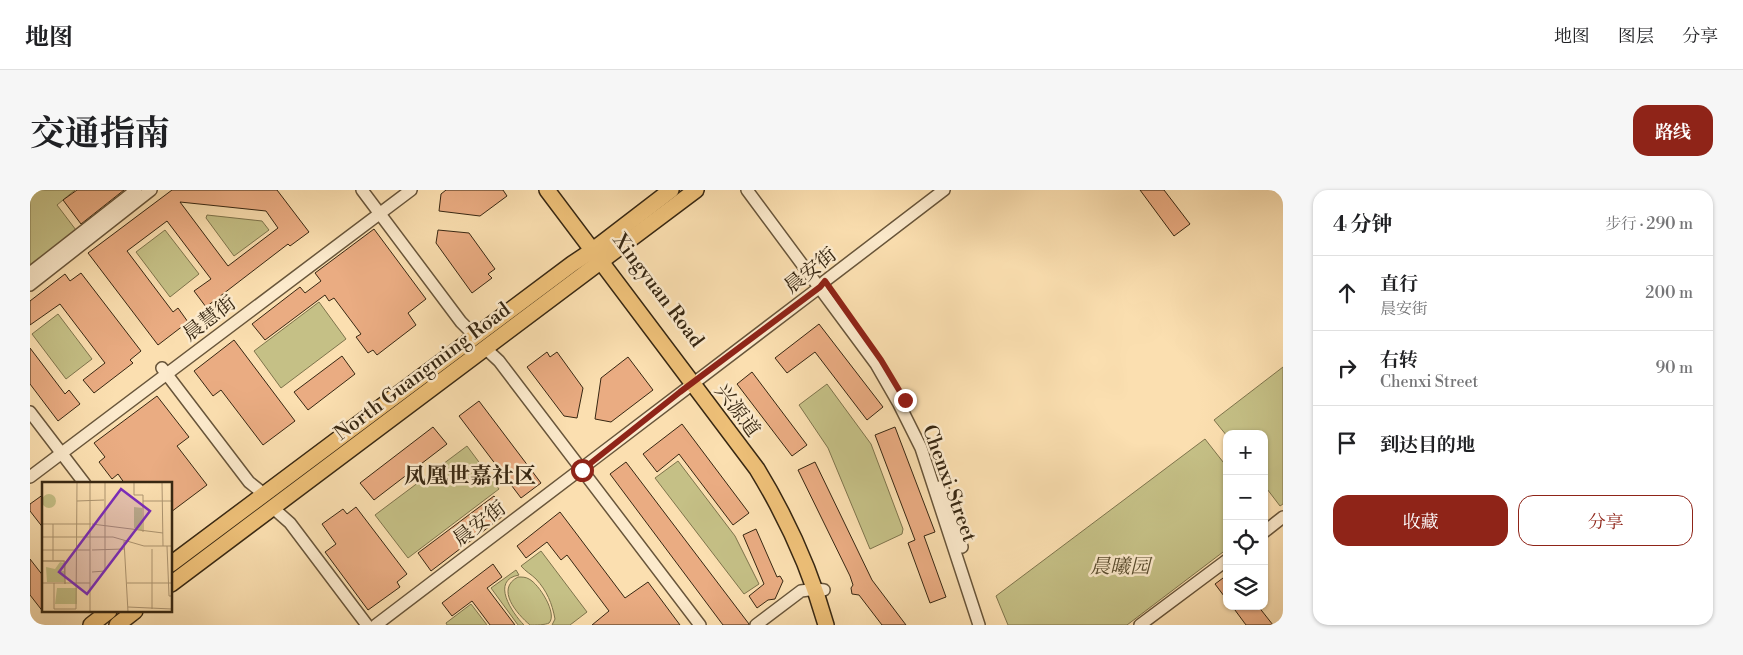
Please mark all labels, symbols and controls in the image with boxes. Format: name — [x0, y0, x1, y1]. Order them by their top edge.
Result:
text: 地图 — [25, 23, 73, 53]
text: 地图 — [1554, 25, 1590, 48]
text: 图层 — [1618, 25, 1654, 48]
text: 分享 — [1682, 25, 1718, 48]
button: 路线 — [1633, 105, 1713, 156]
text: 交通指南 — [30, 113, 170, 156]
text: 4 分钟 — [1333, 212, 1392, 238]
text: 步行 · 290 m — [1605, 214, 1693, 234]
street label: Xingyuan Road — [606, 228, 709, 353]
street label: 晨安街 — [780, 243, 842, 300]
text: 直行 — [1380, 272, 1418, 296]
icon: ahead — [1333, 279, 1361, 307]
text: 200 m — [1645, 283, 1693, 303]
street label: 晨慧街 — [178, 291, 241, 347]
street label: North Guangming Road — [330, 297, 516, 447]
text: 晨安街 — [1380, 299, 1428, 319]
text: 右转 — [1380, 348, 1418, 372]
icon: right — [1333, 354, 1361, 382]
text: 90 m — [1655, 358, 1693, 378]
text: Chenxi Street — [1380, 372, 1478, 392]
street label: 兴源道 — [709, 379, 765, 442]
route end — [894, 389, 917, 412]
street label: Chenxi Street — [916, 422, 981, 546]
icon: arrive — [1333, 429, 1361, 457]
map controls — [1223, 430, 1268, 610]
button: + — [1223, 430, 1268, 475]
text: 到达目的地 — [1380, 433, 1475, 457]
route start — [571, 459, 594, 482]
district label: 凤凰世嘉社区 — [404, 463, 536, 490]
button: − — [1223, 475, 1268, 520]
inset map — [42, 482, 172, 612]
button: 收藏 — [1333, 495, 1508, 546]
button: 分享 — [1518, 495, 1693, 546]
street label: 晨安街 — [448, 496, 511, 552]
button: locate — [1223, 520, 1268, 565]
park label: 晨曦园 — [1090, 555, 1153, 580]
button: layers — [1223, 565, 1268, 610]

